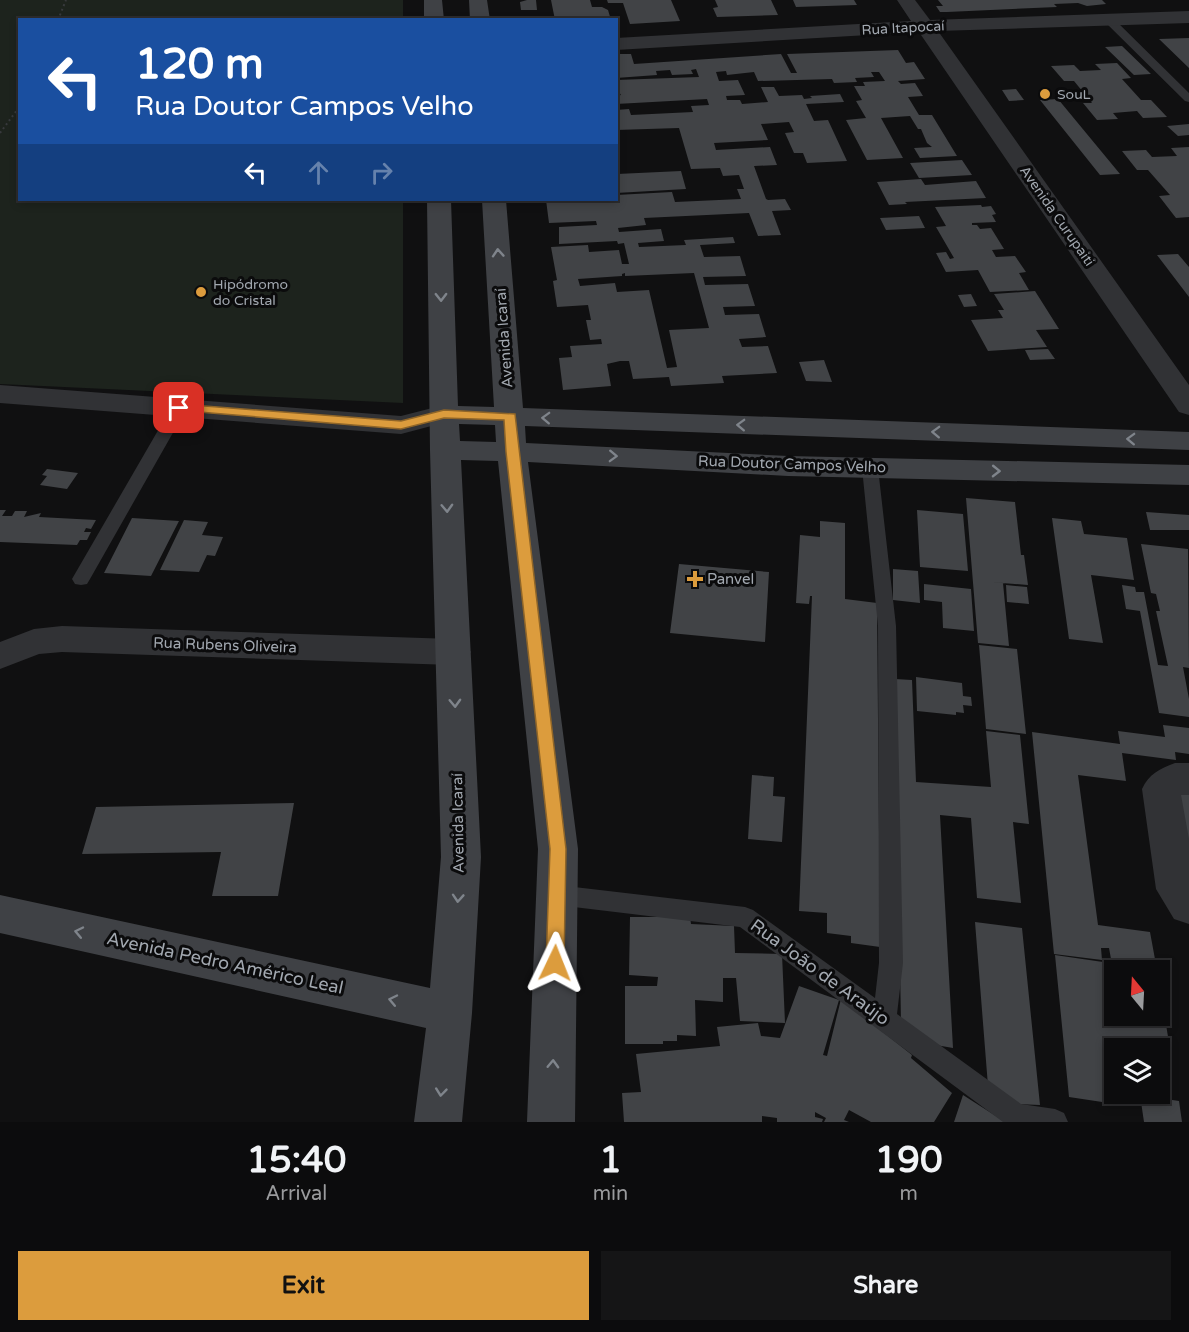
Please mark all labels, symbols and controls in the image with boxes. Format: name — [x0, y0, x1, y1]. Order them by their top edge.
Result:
street label: Rua Itapocaí — [861, 17, 946, 39]
text: 120 m — [135, 39, 264, 90]
icon: left — [36, 42, 114, 120]
place label: SouL — [1057, 86, 1091, 103]
marker: SouL — [1038, 87, 1052, 101]
text: Rua Doutor Campos Velho — [135, 90, 474, 123]
icon: left — [239, 156, 272, 189]
icon: ahead — [302, 156, 335, 189]
icon: right — [365, 156, 398, 189]
street label: Avenida Curupaiti — [1016, 163, 1098, 269]
one-way arrow — [492, 249, 505, 258]
place label: Hipódromo do Cristal — [213, 276, 288, 309]
marker: Hipódromo do Cristal — [194, 285, 208, 299]
street label: Avenida Icaraí — [492, 287, 516, 389]
one-way arrow — [435, 292, 447, 301]
pin — [153, 382, 204, 433]
icon: arrive — [162, 391, 195, 424]
one-way arrow — [541, 411, 550, 424]
one-way arrow — [736, 418, 745, 431]
one-way arrow — [931, 425, 940, 438]
one-way arrow — [1126, 433, 1135, 445]
one-way arrow — [608, 450, 617, 462]
street label: Rua Doutor Campos Velho — [698, 452, 886, 476]
one-way arrow — [992, 465, 1001, 477]
one-way arrow — [441, 504, 453, 513]
place label: Panvel — [707, 570, 754, 588]
marker: Panvel — [688, 572, 702, 586]
street label: Rua Rubens Oliveira — [153, 633, 297, 657]
one-way arrow — [448, 699, 461, 708]
street label: Avenida Icaraí — [448, 773, 468, 873]
one-way arrow — [452, 894, 465, 903]
street label: Rua João de Araújo — [746, 914, 894, 1030]
one-way arrow — [75, 926, 85, 939]
street label: Avenida Pedro Américo Leal — [105, 927, 345, 999]
position arrow — [523, 931, 587, 995]
north arrow — [1104, 960, 1170, 1026]
map controls — [1104, 960, 1170, 1104]
one-way arrow — [388, 995, 398, 1008]
button: layers — [1104, 1038, 1170, 1104]
one-way arrow — [546, 1059, 559, 1068]
one-way arrow — [435, 1088, 448, 1097]
text: 15:40 — [246, 1139, 346, 1182]
text: 1 — [599, 1139, 622, 1182]
text: 190 — [875, 1139, 943, 1182]
text: Arrival — [265, 1182, 327, 1206]
text: min — [593, 1182, 628, 1206]
text: m — [899, 1182, 918, 1206]
button: Exit — [18, 1251, 589, 1320]
button: Share — [601, 1251, 1171, 1320]

